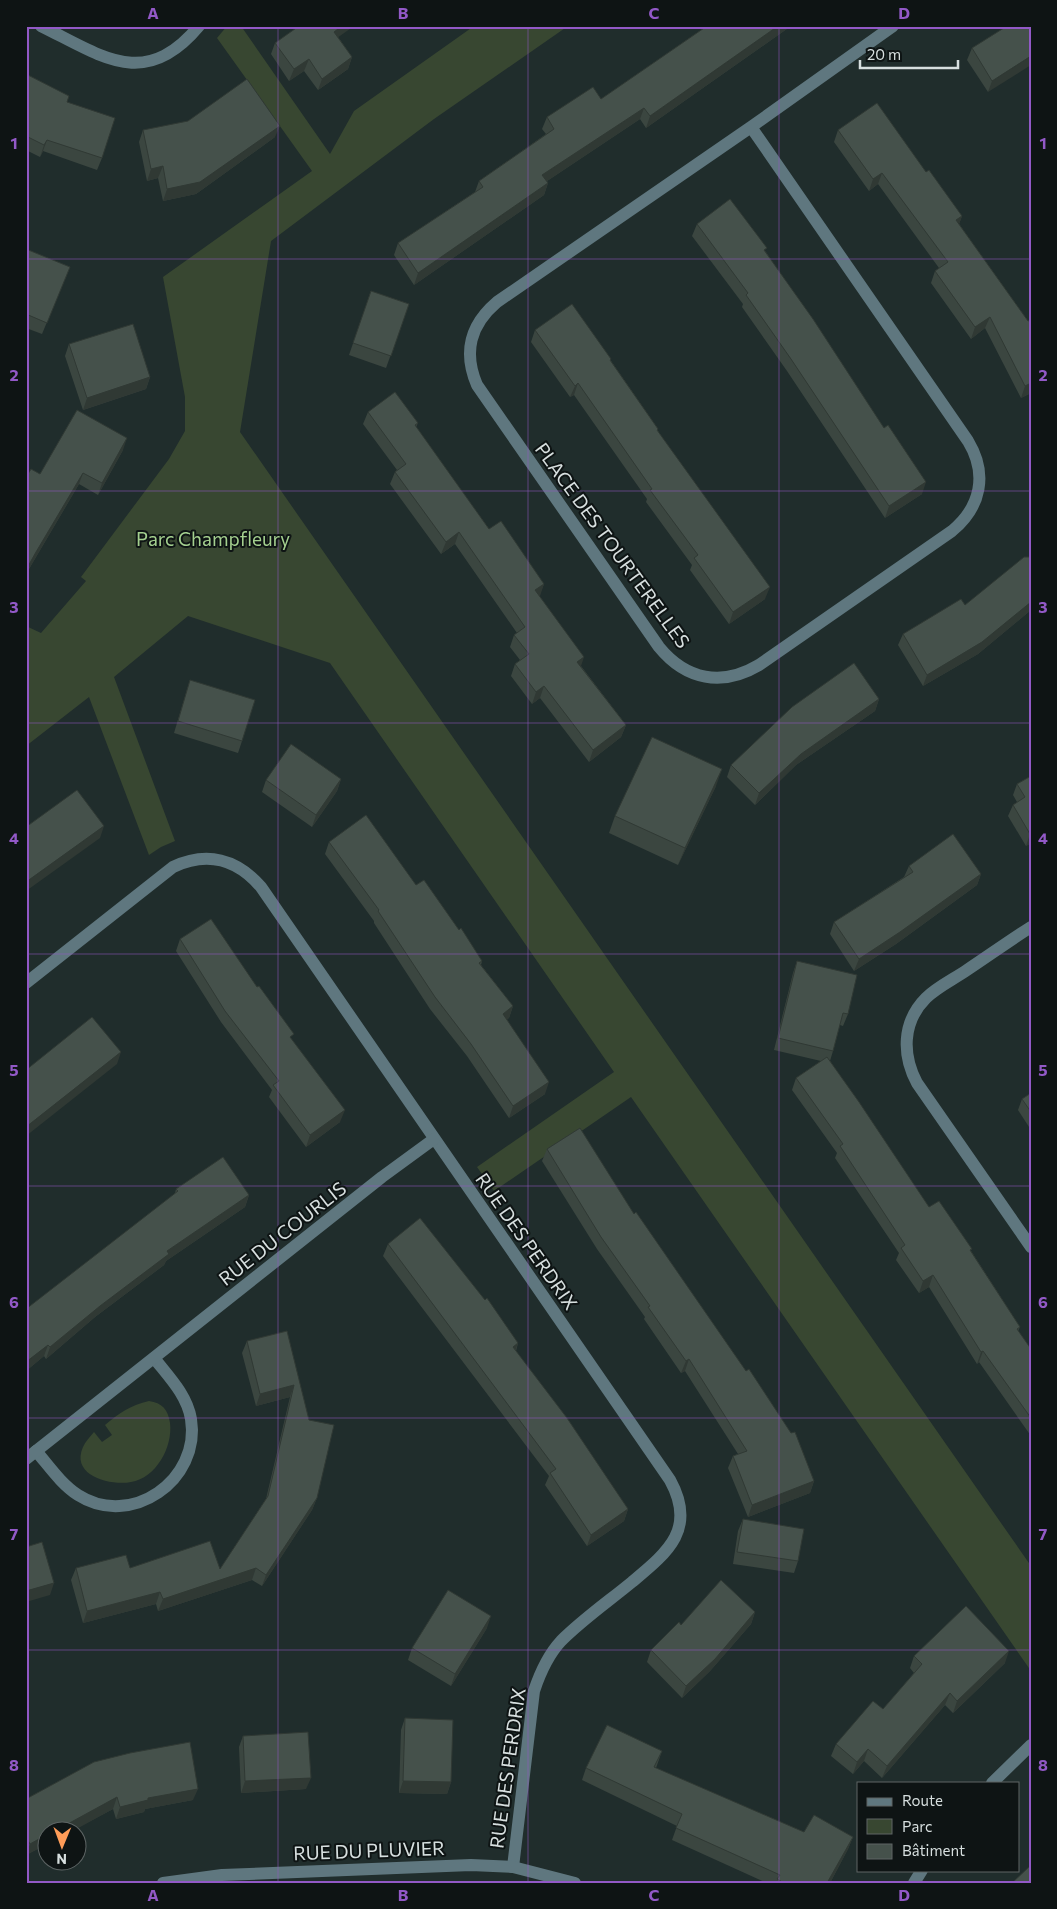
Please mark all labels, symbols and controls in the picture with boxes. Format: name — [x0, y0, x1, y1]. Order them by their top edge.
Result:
text: A — [147, 3, 159, 22]
text: B — [398, 3, 409, 22]
text: C — [649, 3, 660, 22]
text: D — [898, 3, 910, 22]
scale bar — [860, 38, 957, 70]
text: 20 m — [867, 45, 901, 63]
text: 1 — [10, 133, 18, 152]
text: 1 — [1039, 133, 1047, 152]
text: 2 — [9, 365, 19, 384]
text: 2 — [1038, 365, 1048, 384]
street label: PLACE DES TOURTERELLES — [531, 438, 695, 652]
park label: Parc Champfleury — [136, 527, 290, 550]
text: 3 — [9, 597, 19, 616]
text: 3 — [1038, 597, 1048, 616]
text: 4 — [9, 828, 19, 847]
text: 4 — [1038, 828, 1048, 847]
text: 5 — [9, 1060, 19, 1079]
text: 5 — [1038, 1060, 1048, 1079]
street label: RUE DES PERDRIX — [471, 1168, 583, 1314]
street label: RUE DU COURLIS — [214, 1176, 350, 1290]
text: 6 — [9, 1292, 19, 1311]
text: 6 — [1038, 1292, 1048, 1311]
text: 7 — [10, 1524, 19, 1543]
text: 7 — [1039, 1524, 1048, 1543]
street label: RUE DES PERDRIX — [484, 1686, 530, 1850]
text: 8 — [9, 1755, 19, 1774]
text: 8 — [1038, 1755, 1048, 1774]
legend — [857, 1782, 1020, 1872]
text: Route — [902, 1791, 943, 1809]
text: Parc — [902, 1817, 932, 1835]
north arrow — [38, 1822, 88, 1872]
street label: RUE DU PLUVIER — [293, 1836, 445, 1864]
text: Bâtiment — [902, 1841, 965, 1859]
text: N — [56, 1851, 67, 1868]
text: A — [147, 1885, 159, 1904]
text: B — [398, 1885, 409, 1904]
text: C — [649, 1885, 660, 1904]
text: D — [898, 1885, 910, 1904]

